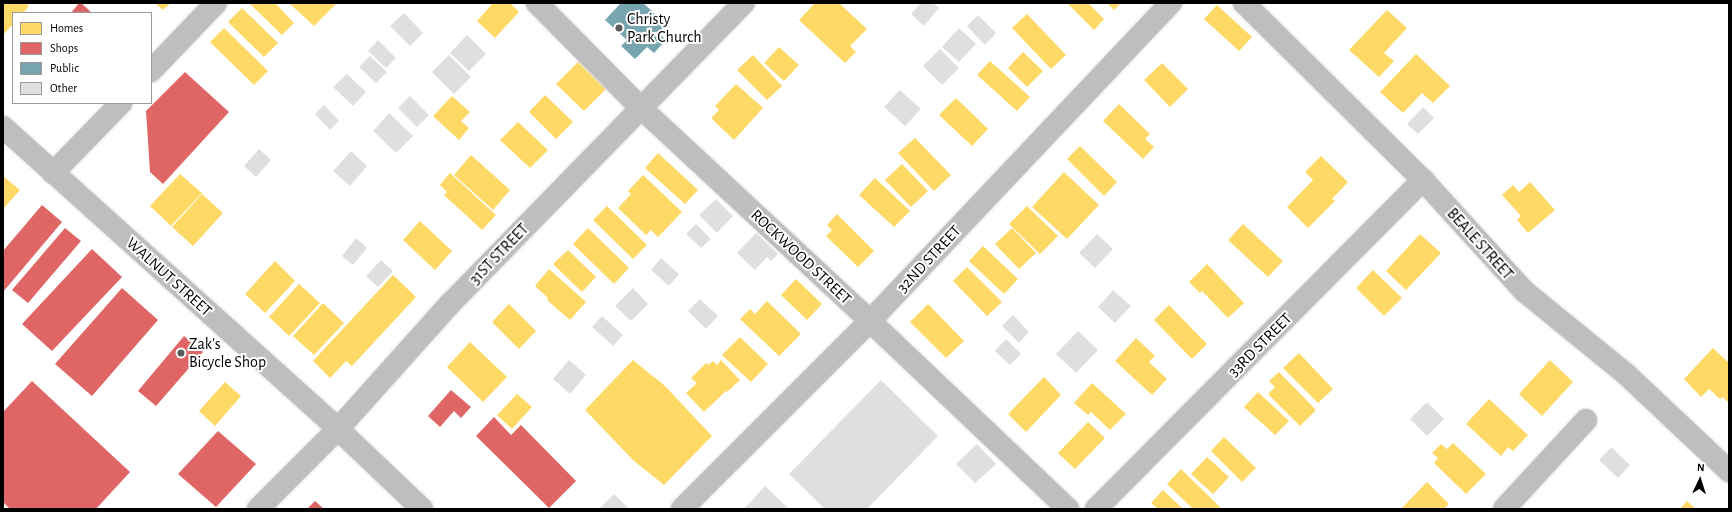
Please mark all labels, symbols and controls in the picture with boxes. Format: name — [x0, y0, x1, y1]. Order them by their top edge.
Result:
place label: Christy Park Church — [627, 9, 702, 47]
legend — [12, 12, 152, 104]
text: Homes — [50, 22, 83, 34]
marker: Christy Park Church — [614, 23, 624, 33]
text: Shops — [50, 42, 78, 54]
text: Public — [50, 62, 79, 74]
text: Other — [50, 82, 77, 94]
street label: BEALE STREET — [1443, 204, 1517, 284]
street label: ROCKWOOD STREET — [747, 205, 855, 309]
street label: 31ST STREET — [465, 220, 533, 288]
street label: 32ND STREET — [893, 221, 965, 297]
street label: WALNUT STREET — [122, 234, 216, 320]
street label: 33RD STREET — [1224, 309, 1296, 381]
place label: Zak's Bicycle Shop — [189, 334, 266, 372]
marker: Zak's Bicycle Shop — [176, 348, 186, 358]
north arrow — [1680, 460, 1720, 500]
text: N — [1697, 462, 1705, 473]

